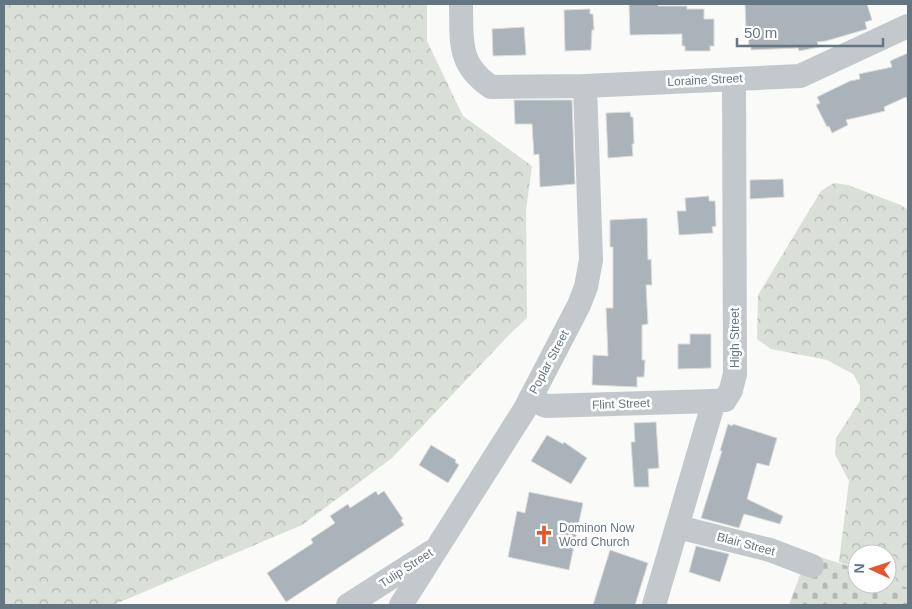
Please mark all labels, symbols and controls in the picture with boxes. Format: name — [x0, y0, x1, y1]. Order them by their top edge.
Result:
scale bar — [737, 15, 883, 47]
text: 50 m — [744, 24, 777, 41]
street label: Loraine Street — [667, 71, 744, 89]
street label: High Street — [728, 307, 742, 368]
street label: Poplar Street — [526, 327, 572, 396]
street label: Flint Street — [592, 396, 651, 412]
place label: Dominon Now Word Church — [559, 521, 635, 549]
church icon: Dominon Now Word Church — [533, 524, 555, 546]
street label: Blair Street — [716, 530, 777, 559]
north arrow — [847, 544, 897, 594]
street label: Tulip Street — [377, 545, 436, 590]
text: N — [851, 563, 867, 574]

